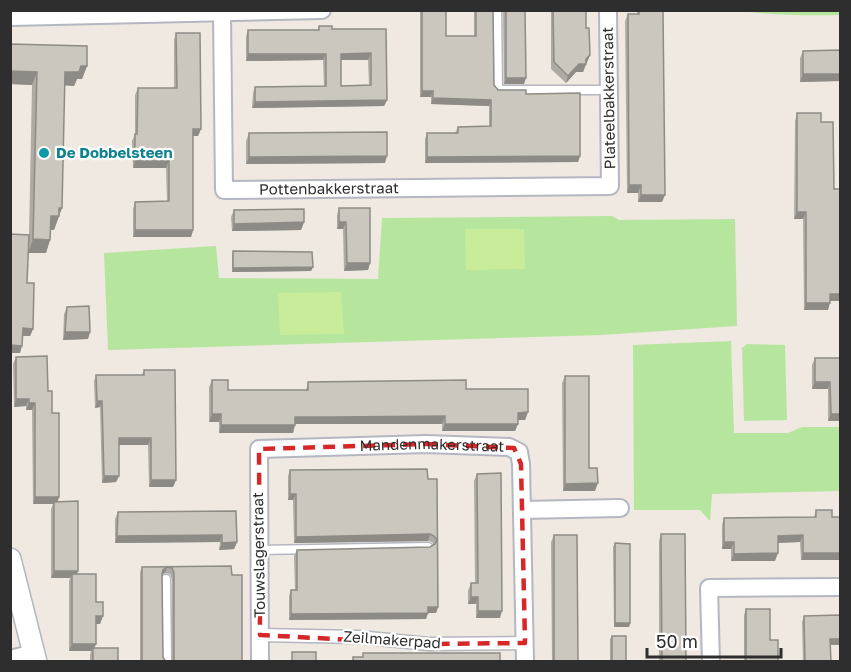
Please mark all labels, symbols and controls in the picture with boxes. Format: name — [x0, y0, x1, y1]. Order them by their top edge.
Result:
street label: Plateelbakkerstraat — [598, 27, 618, 169]
place label: De Dobbelsteen — [56, 143, 172, 161]
marker: De Dobbelsteen — [37, 146, 51, 160]
street label: Pottenbakkerstraat — [259, 178, 399, 198]
street label: Mandenmakerstraat — [359, 434, 505, 455]
street label: Touwslagerstraat — [248, 492, 268, 618]
scale bar — [647, 621, 780, 659]
street label: Zeilmakerpad — [343, 627, 441, 651]
text: 50 m — [656, 630, 698, 652]

